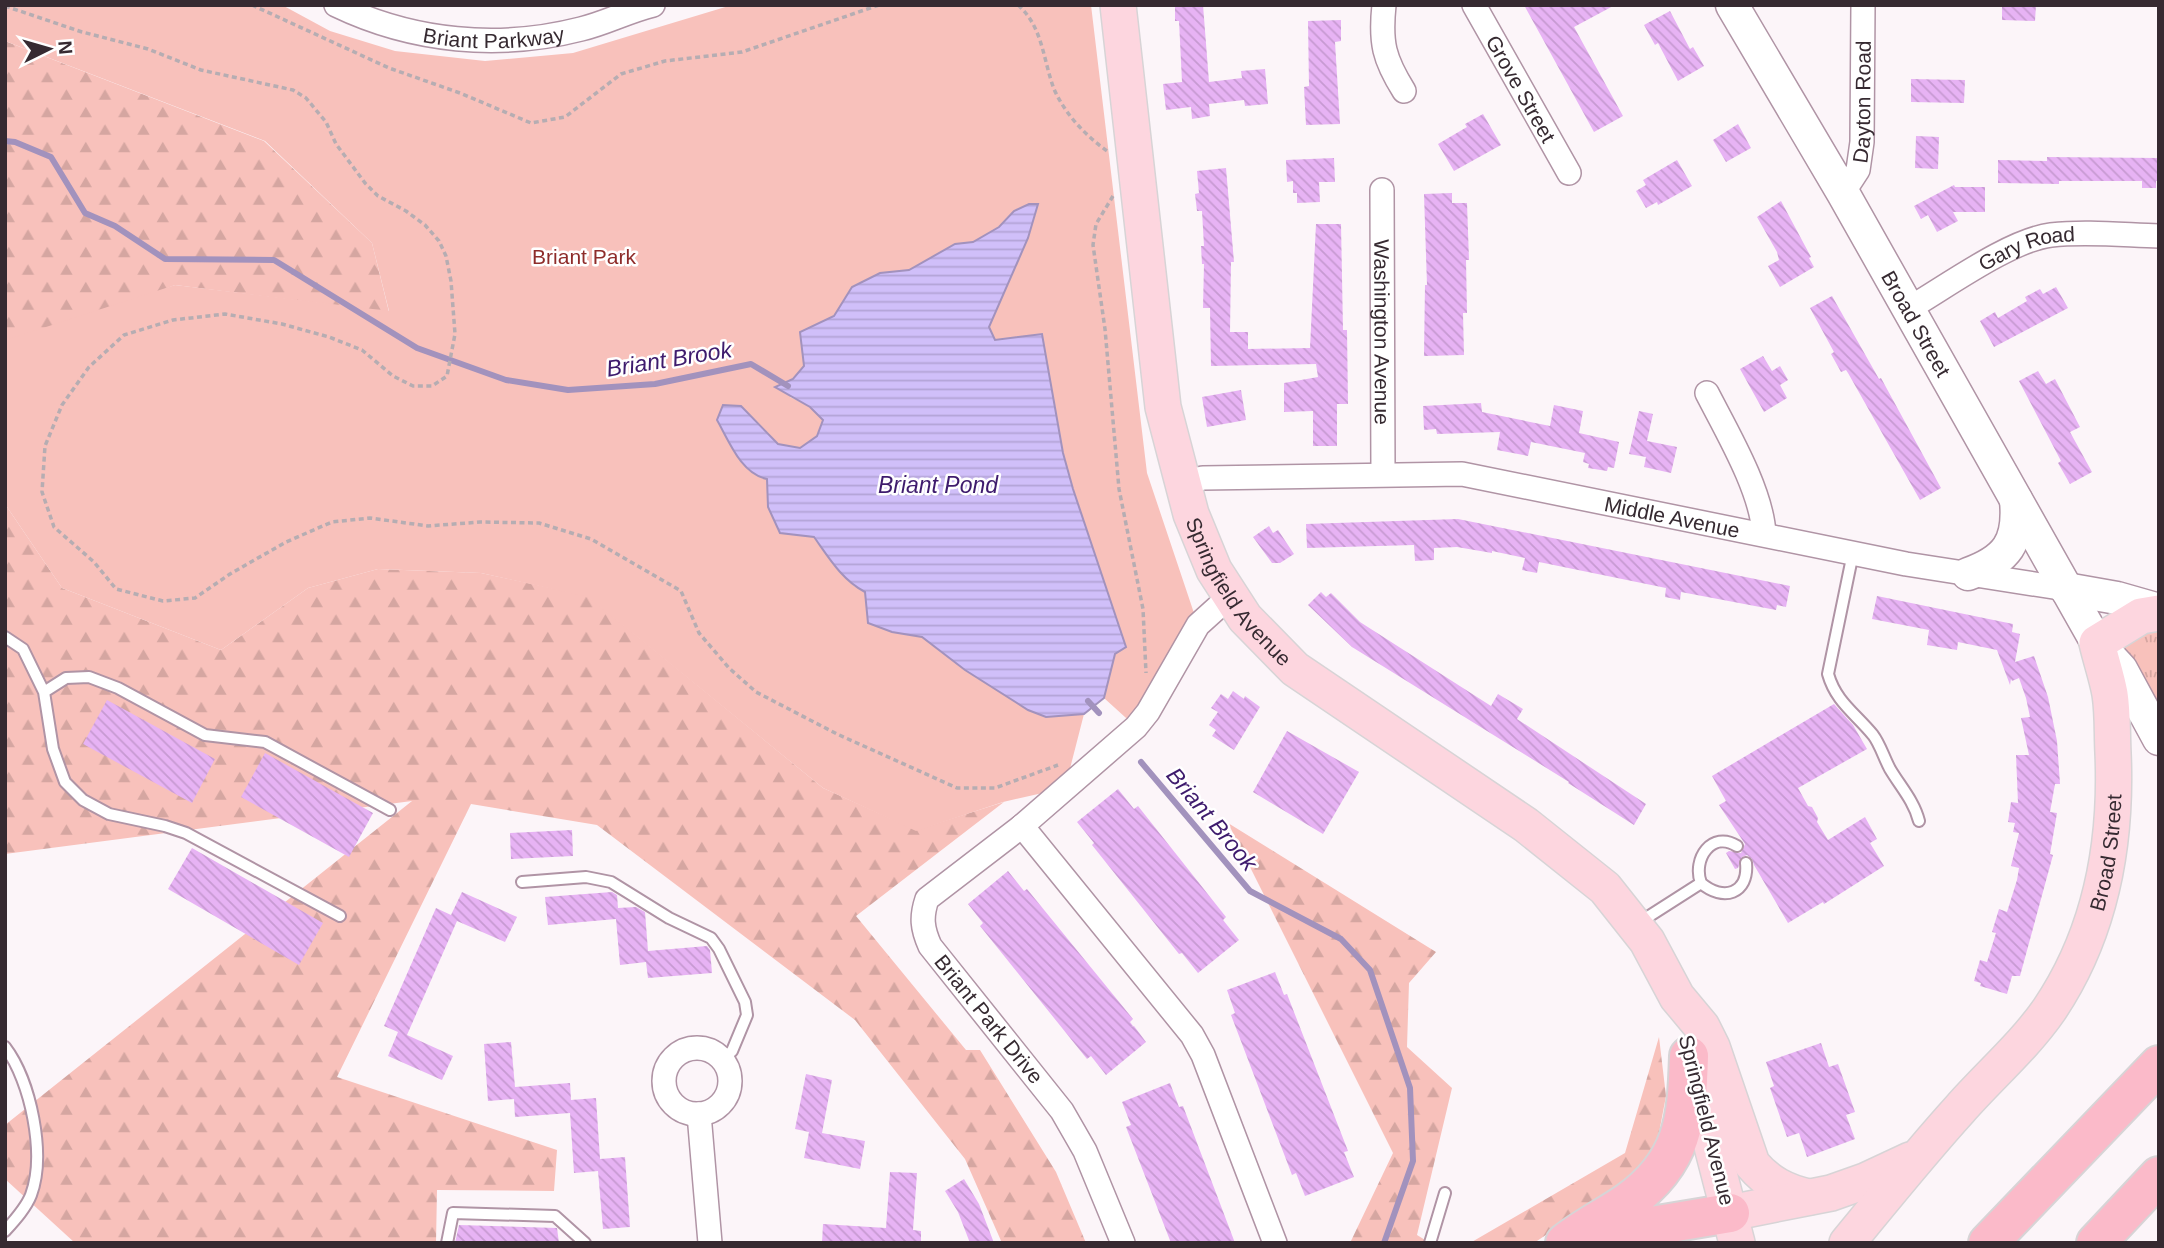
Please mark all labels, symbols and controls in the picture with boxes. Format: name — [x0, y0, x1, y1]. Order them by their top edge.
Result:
north arrow — [14, 14, 84, 84]
street label: Briant Parkway — [421, 22, 567, 52]
street label: Grove Street — [1482, 31, 1561, 146]
text: N — [54, 40, 76, 55]
street label: Dayton Road — [1848, 40, 1874, 164]
street label: Gary Road — [1974, 222, 2075, 275]
street label: Washington Avenue — [1371, 239, 1394, 425]
park label: Briant Park — [532, 245, 636, 268]
street label: Broad Street — [1878, 266, 1956, 381]
water label: Briant Brook — [604, 336, 735, 382]
water label: Briant Pond — [878, 472, 999, 498]
street label: Middle Avenue — [1602, 492, 1742, 542]
street label: Springfield Avenue — [1182, 514, 1296, 670]
water label: Briant Brook — [1161, 762, 1264, 877]
street label: Broad Street — [2085, 794, 2125, 913]
street label: Briant Park Drive — [930, 950, 1048, 1088]
street label: Springfield Avenue — [1675, 1032, 1739, 1208]

